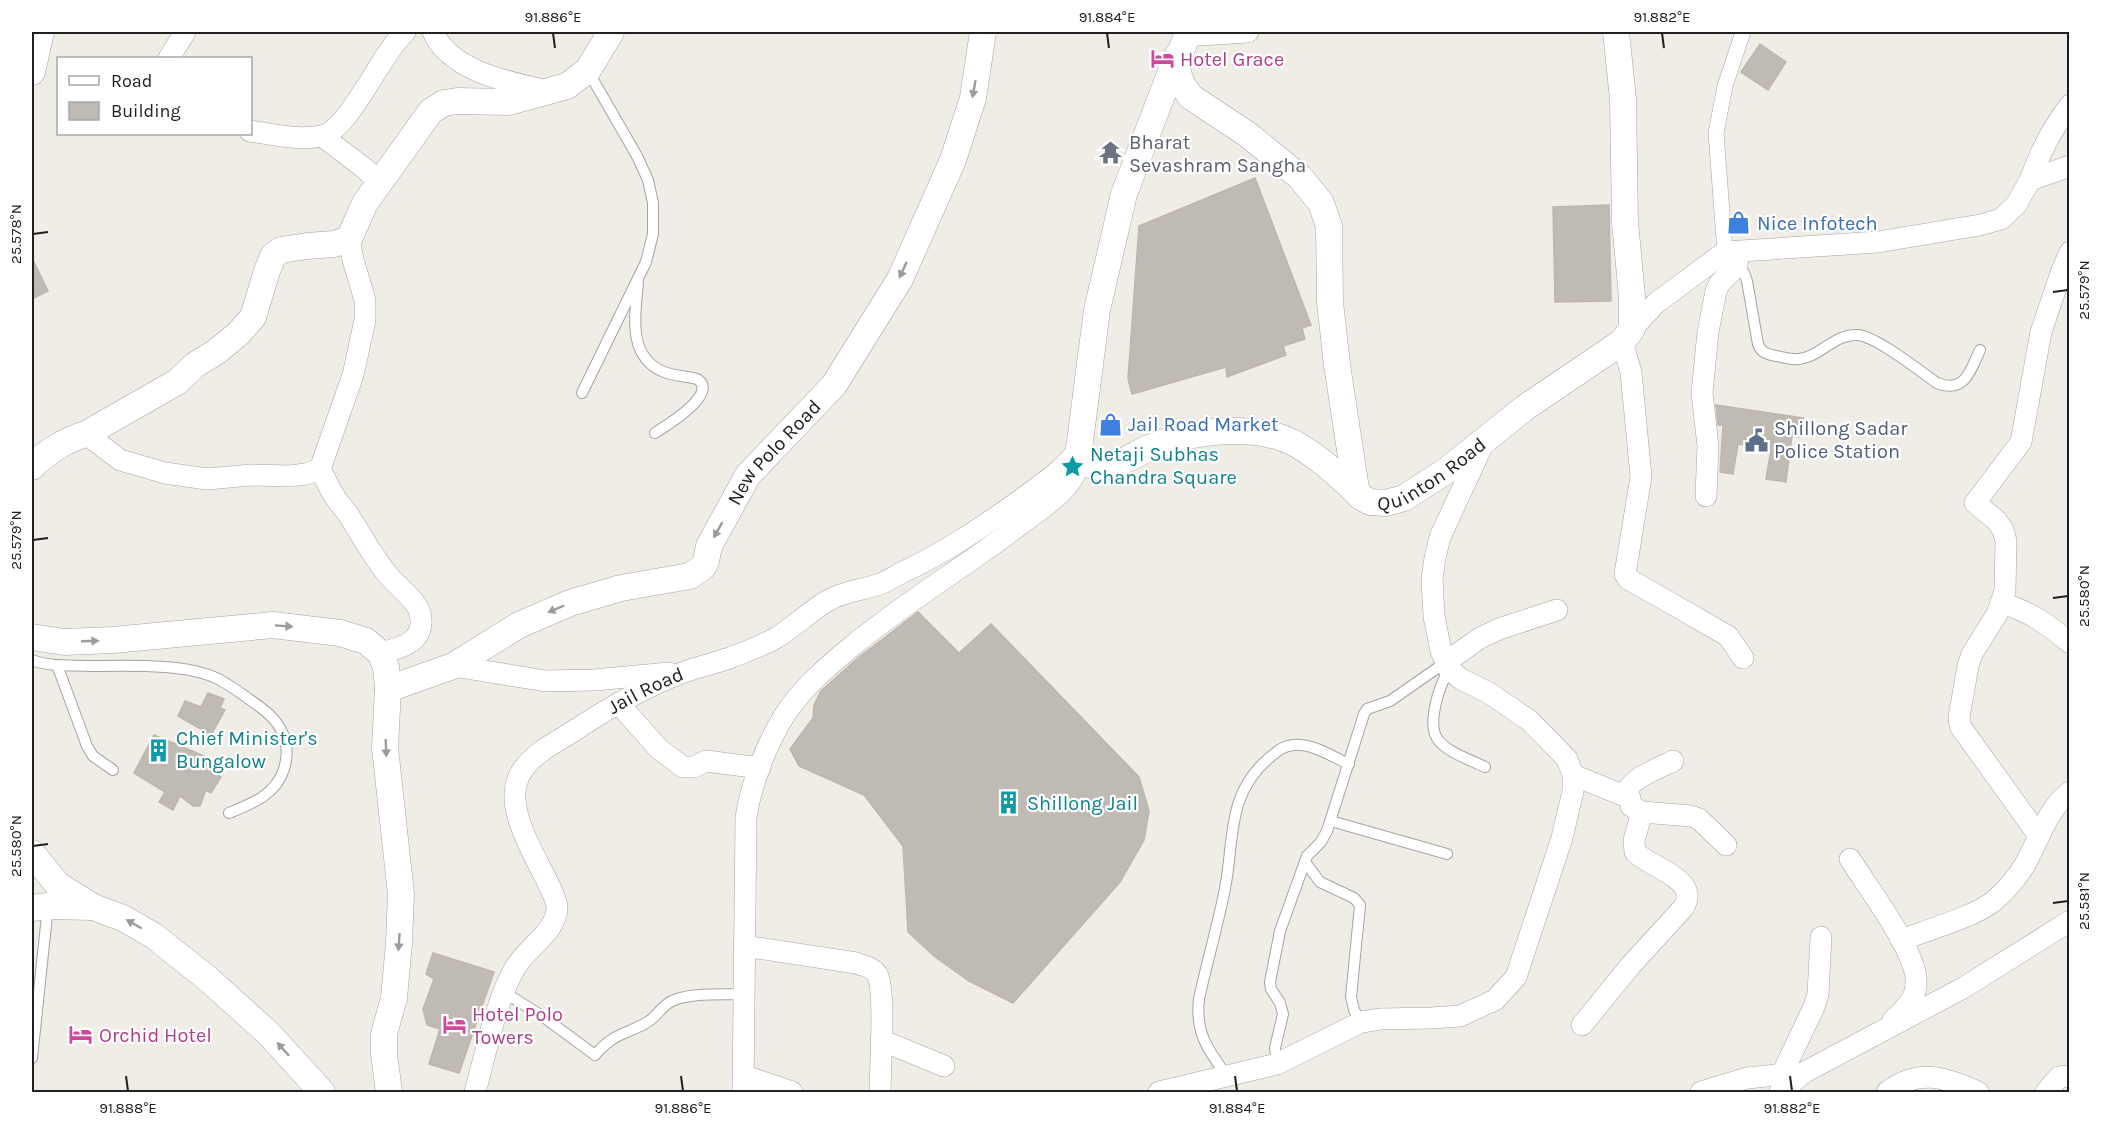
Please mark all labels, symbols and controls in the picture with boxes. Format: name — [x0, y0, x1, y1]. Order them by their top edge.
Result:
text: 91.886°E — [525, 8, 581, 26]
text: 91.884°E — [1079, 8, 1135, 26]
text: 91.882°E — [1634, 8, 1691, 26]
hotel icon: Hotel Grace — [1149, 46, 1175, 72]
place label: Hotel Grace — [1180, 48, 1284, 71]
legend — [57, 57, 252, 135]
text: Road — [111, 70, 152, 92]
one-way arrow — [969, 80, 978, 99]
text: Building — [111, 100, 181, 122]
place label: Bharat Sevashram Sangha — [1129, 131, 1306, 177]
temple icon: Bharat Sevashram Sangha — [1098, 140, 1124, 166]
text: 25.578°N — [7, 204, 25, 264]
shop icon: Nice Infotech — [1726, 210, 1752, 236]
place label: Nice Infotech — [1757, 212, 1878, 235]
text: 25.579°N — [2075, 260, 2093, 320]
one-way arrow — [899, 262, 908, 279]
street label: New Polo Road — [723, 395, 826, 509]
shop icon: Jail Road Market — [1097, 411, 1123, 437]
place label: Jail Road Market — [1128, 413, 1279, 436]
place label: Shillong Sadar Police Station — [1774, 417, 1908, 463]
public building icon: Shillong Sadar Police Station — [1743, 427, 1769, 453]
street label: Quinton Road — [1377, 433, 1491, 515]
place label: Netaji Subhas Chandra Square — [1090, 443, 1237, 489]
place icon: Netaji Subhas Chandra Square — [1059, 453, 1085, 479]
text: 25.579°N — [7, 510, 25, 570]
one-way arrow — [713, 522, 723, 539]
text: 25.580°N — [2075, 565, 2093, 627]
one-way arrow — [547, 605, 565, 614]
one-way arrow — [274, 621, 293, 631]
one-way arrow — [80, 636, 99, 646]
street label: Jail Road — [604, 662, 687, 719]
place label: Chief Minister's Bungalow — [176, 727, 318, 773]
building icon: Chief Minister's Bungalow — [145, 737, 171, 763]
one-way arrow — [381, 738, 390, 757]
building icon: Shillong Jail — [996, 790, 1022, 816]
place label: Shillong Jail — [1027, 792, 1138, 815]
text: 25.580°N — [7, 815, 25, 877]
text: 25.581°N — [2075, 872, 2093, 930]
one-way arrow — [126, 919, 142, 930]
one-way arrow — [394, 932, 404, 951]
place label: Hotel Polo Towers — [472, 1003, 563, 1049]
hotel icon: Hotel Polo Towers — [441, 1012, 467, 1038]
hotel icon: Orchid Hotel — [68, 1022, 94, 1048]
place label: Orchid Hotel — [99, 1024, 212, 1047]
one-way arrow — [277, 1042, 290, 1057]
text: 91.888°E — [99, 1099, 157, 1117]
text: 91.886°E — [655, 1099, 711, 1117]
text: 91.884°E — [1209, 1099, 1265, 1117]
text: 91.882°E — [1764, 1099, 1821, 1117]

